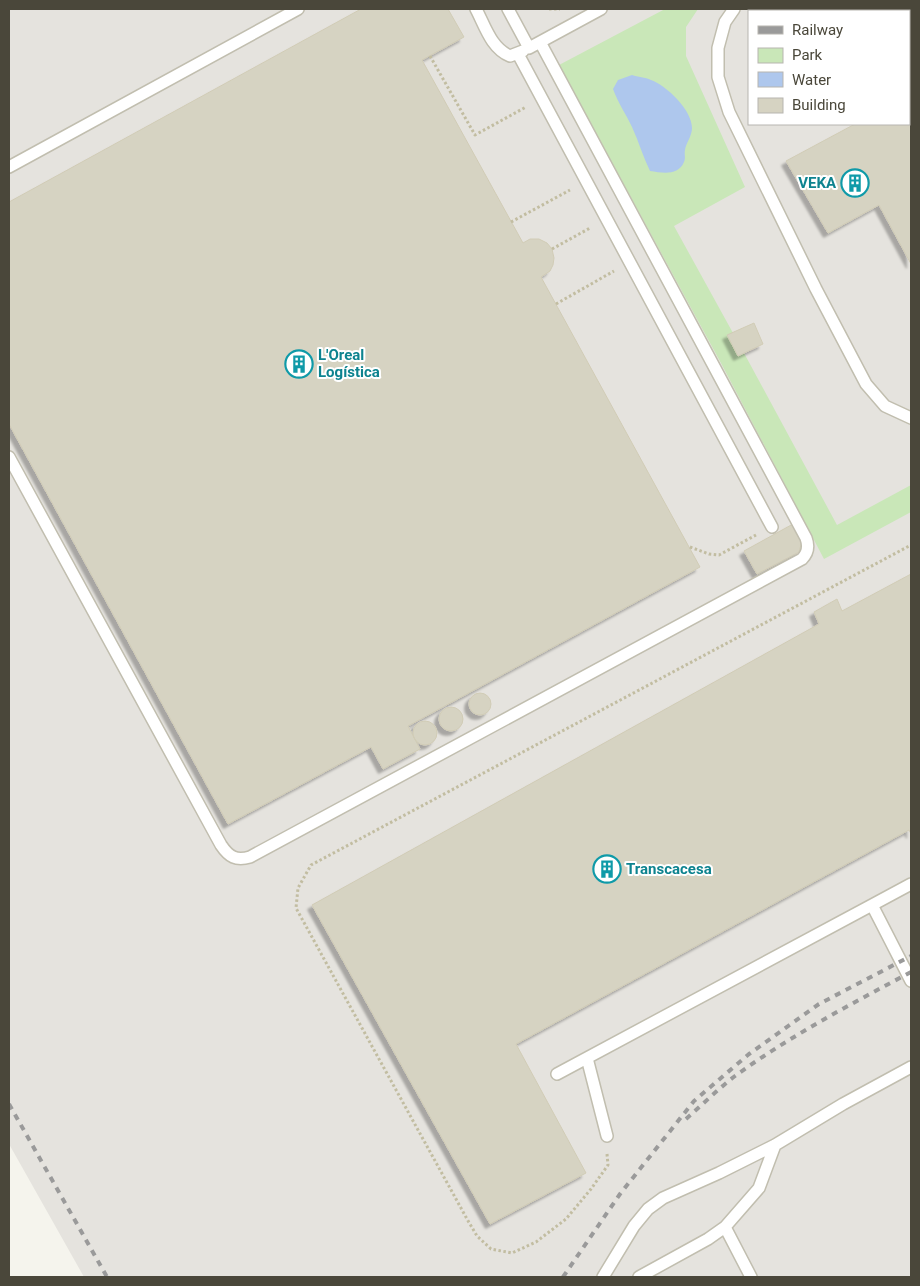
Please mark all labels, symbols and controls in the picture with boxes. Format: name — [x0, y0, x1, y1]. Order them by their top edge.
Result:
legend — [748, 10, 910, 125]
text: Railway — [792, 21, 843, 39]
text: Park — [792, 46, 823, 64]
text: Water — [792, 71, 831, 89]
text: Building — [792, 96, 846, 114]
building icon: VEKA — [840, 168, 870, 198]
place label: VEKA — [798, 174, 837, 192]
place label: L'Oreal Logística — [318, 346, 380, 381]
building icon: L'Oreal Logística — [284, 349, 314, 379]
building icon: Transcacesa — [592, 854, 622, 884]
place label: Transcacesa — [626, 860, 712, 878]

